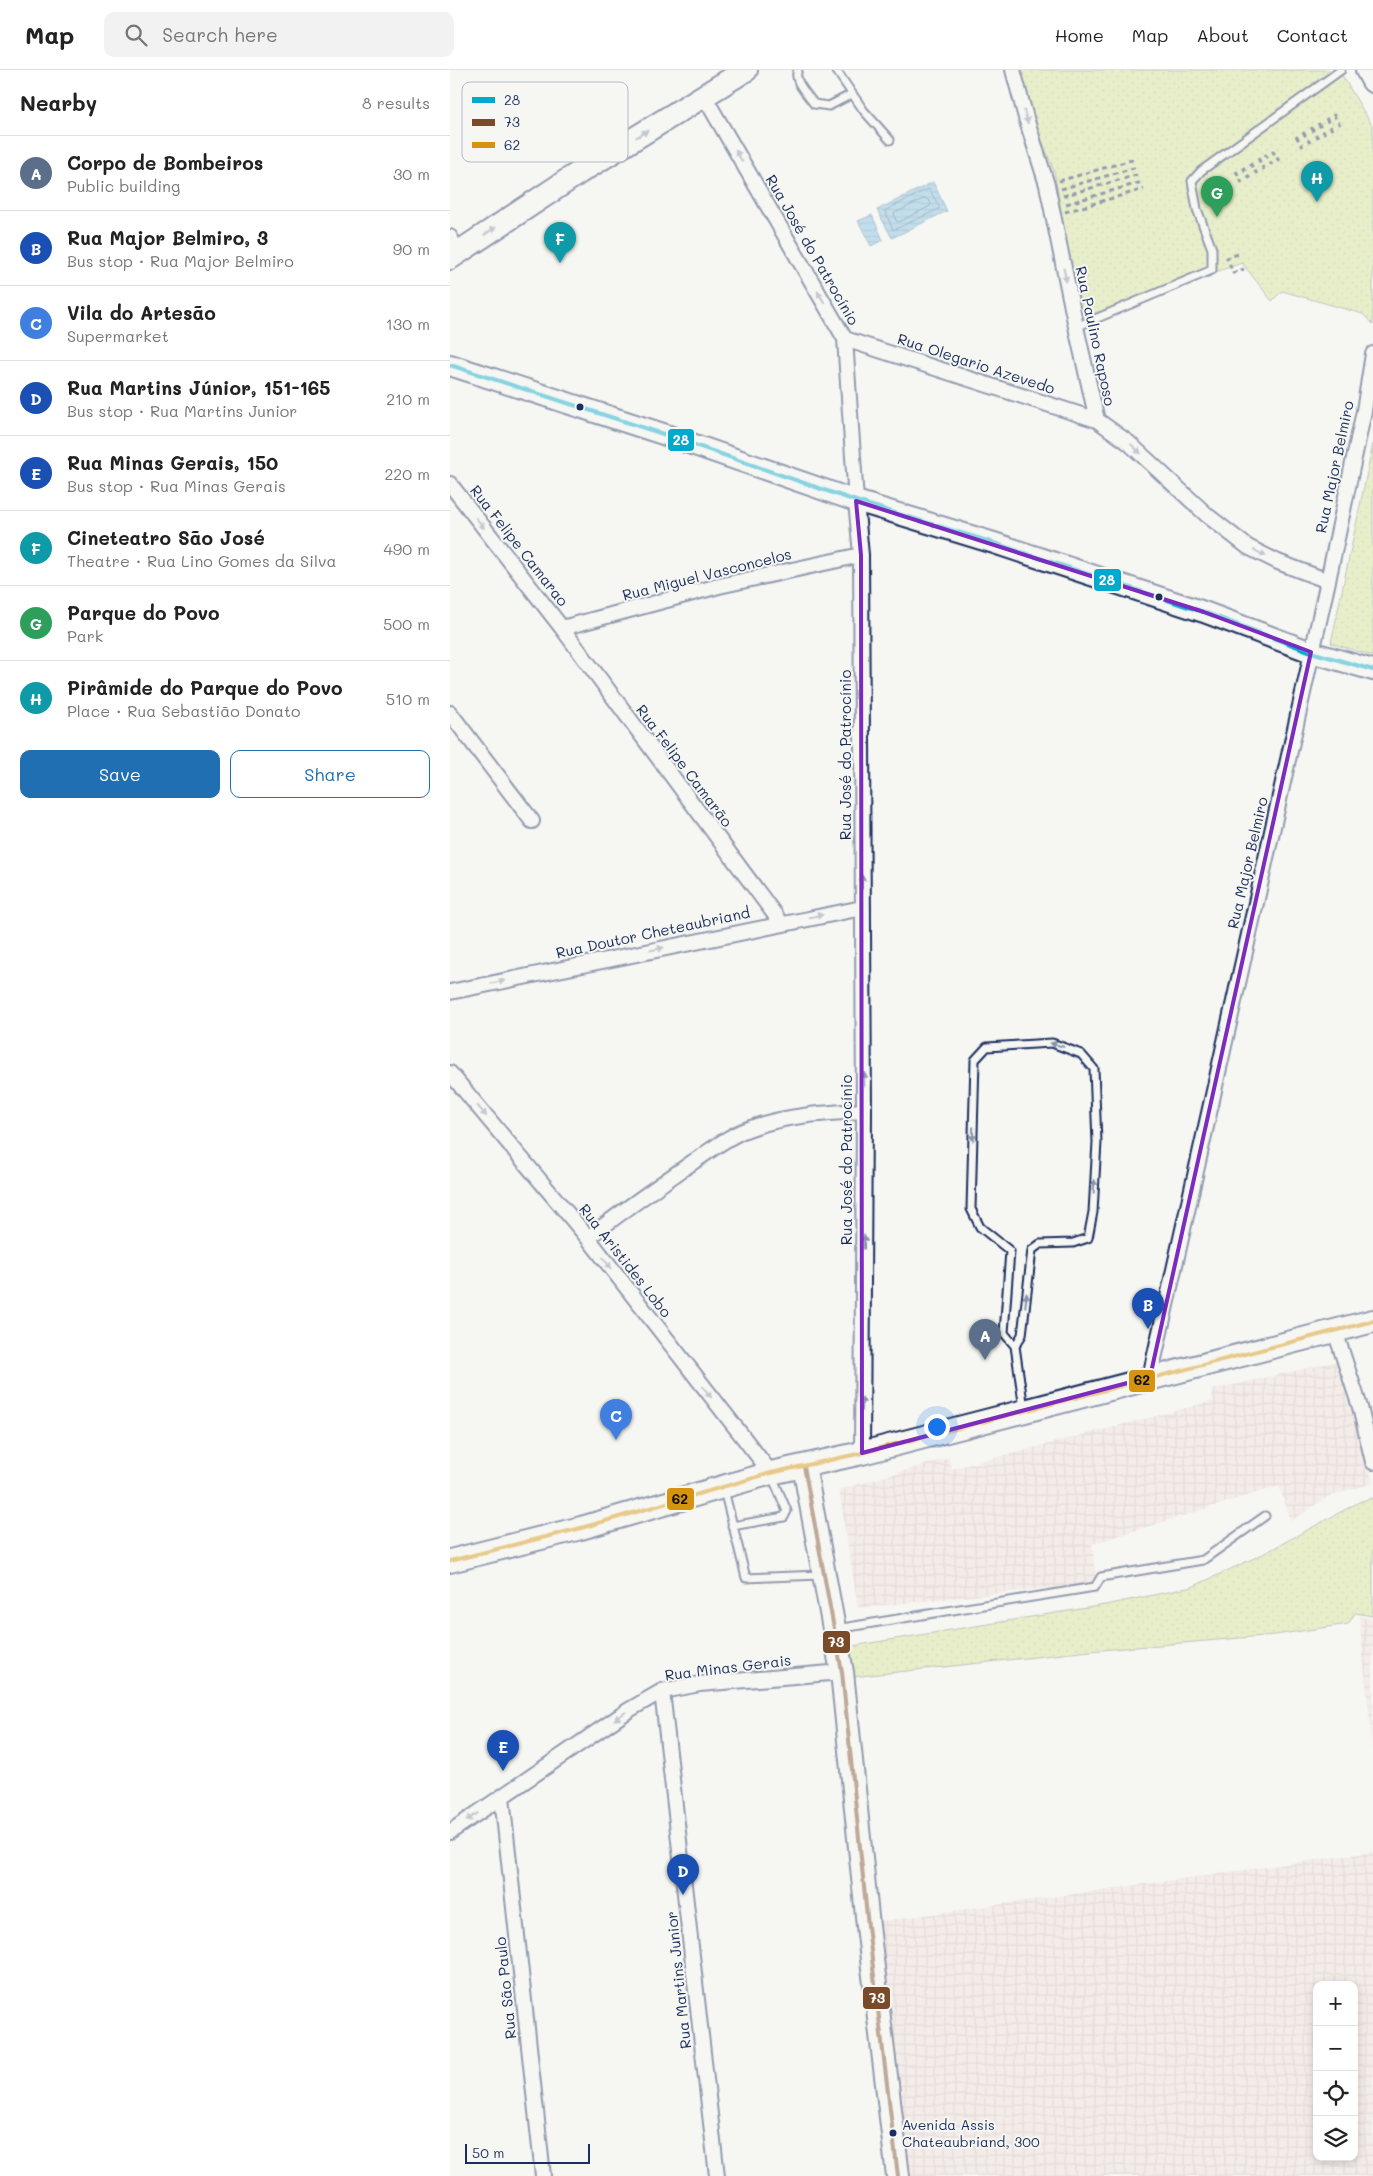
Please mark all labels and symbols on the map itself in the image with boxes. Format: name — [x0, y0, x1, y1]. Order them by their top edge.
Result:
legend — [462, 82, 628, 162]
text: 28 — [504, 90, 520, 109]
one-way arrow — [1022, 110, 1030, 125]
text: 73 — [504, 112, 520, 131]
one-way arrow — [636, 130, 649, 139]
text: 62 — [504, 135, 520, 154]
one-way arrow — [735, 149, 743, 164]
pin: H — [1301, 161, 1333, 202]
street label: Rua José do Patrocínio — [762, 171, 864, 328]
pin: G — [1201, 176, 1233, 217]
pin: F — [544, 222, 576, 263]
one-way arrow — [484, 226, 497, 236]
street label: Rua Paulino Raposo — [1071, 264, 1121, 408]
one-way arrow — [1061, 267, 1069, 283]
one-way arrow — [816, 290, 825, 304]
street label: Rua Olegario Azevedo — [895, 328, 1058, 398]
street label: Rua Major Belmiro — [1310, 399, 1358, 535]
unlabelled marker — [575, 402, 585, 412]
line badge: 28 — [667, 428, 695, 452]
text: 28 — [673, 430, 690, 449]
one-way arrow — [1129, 443, 1141, 455]
street label: Rua Felipe Camarao — [466, 481, 573, 610]
one-way arrow — [475, 516, 485, 530]
street label: Rua Miguel Vasconcelos — [620, 543, 793, 605]
one-way arrow — [1253, 549, 1267, 557]
line badge: 28 — [1093, 568, 1122, 592]
text: 28 — [1099, 570, 1116, 589]
unlabelled marker — [1154, 592, 1164, 602]
street label: Rua José do Patrocínio — [835, 670, 855, 840]
street label: Rua Felipe Camarão — [632, 700, 738, 831]
street label: Rua Major Belmiro — [1222, 795, 1272, 931]
one-way arrow — [858, 873, 866, 889]
street label: Rua Doutor Cheteaubriand — [554, 902, 752, 962]
one-way arrow — [808, 912, 824, 920]
one-way arrow — [649, 944, 665, 952]
one-way arrow — [490, 978, 505, 986]
one-way arrow — [1049, 1041, 1064, 1049]
one-way arrow — [860, 1071, 868, 1087]
street label: Rua José do Patrocínio — [836, 1075, 856, 1245]
one-way arrow — [476, 1104, 487, 1117]
one-way arrow — [969, 1126, 977, 1142]
one-way arrow — [1091, 1177, 1099, 1193]
street label: Rua Aristides Lobo — [575, 1199, 677, 1321]
one-way arrow — [860, 1233, 868, 1249]
one-way arrow — [602, 1256, 612, 1270]
pin: B — [1132, 1288, 1164, 1329]
one-way arrow — [1022, 1292, 1030, 1308]
pin: A — [969, 1319, 1001, 1360]
line badge: 62 — [1128, 1369, 1156, 1393]
text: 62 — [1134, 1370, 1150, 1389]
one-way arrow — [701, 1385, 712, 1398]
one-way arrow — [859, 1396, 867, 1412]
pin: C — [600, 1399, 632, 1440]
your location — [924, 1414, 950, 1440]
line badge: 62 — [666, 1487, 695, 1511]
text: 62 — [672, 1489, 688, 1508]
line badge: 73 — [822, 1630, 851, 1654]
text: 73 — [828, 1632, 844, 1651]
street label: Rua Minas Gerais — [663, 1649, 792, 1685]
one-way arrow — [614, 1711, 627, 1721]
pin: E — [487, 1730, 519, 1771]
one-way arrow — [465, 1812, 478, 1822]
pin: D — [667, 1854, 699, 1895]
street label: Rua Martins Junior — [661, 1910, 695, 2050]
street label: Rua São Paulo — [490, 1936, 520, 2040]
line badge: 73 — [862, 1986, 891, 2010]
text: 73 — [869, 1988, 885, 2007]
place label: Avenida Assis Chateaubriand, 300 — [902, 2115, 1040, 2151]
marker: Avenida Assis Chateaubriand, 300 — [888, 2128, 898, 2138]
scale bar — [465, 2141, 590, 2164]

